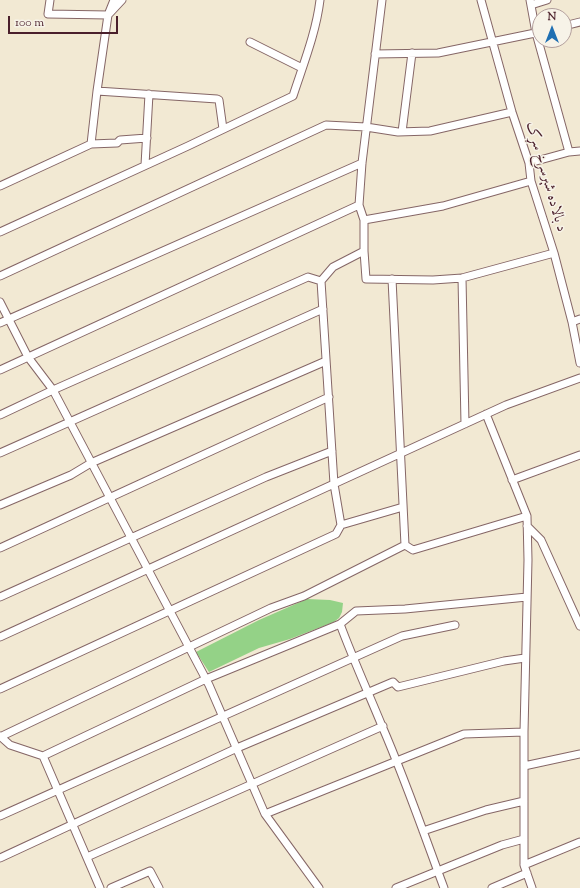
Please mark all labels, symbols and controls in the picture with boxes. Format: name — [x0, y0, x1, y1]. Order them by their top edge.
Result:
scale bar — [10, 8, 120, 34]
north arrow — [532, 8, 572, 48]
text: N — [548, 9, 556, 25]
text: 100 m — [15, 14, 44, 32]
street label: د بالاده شېرسرخ سړک — [521, 120, 569, 234]

